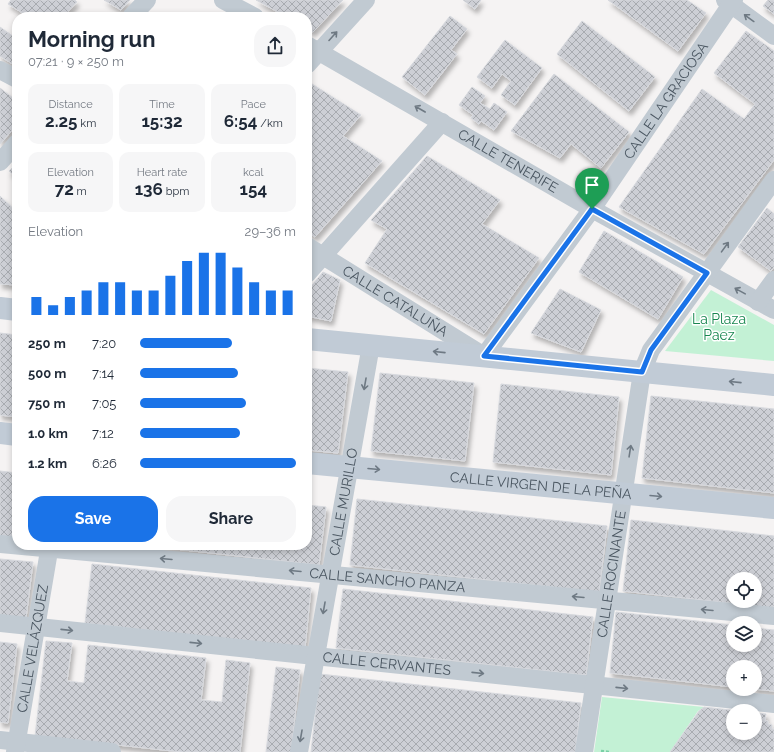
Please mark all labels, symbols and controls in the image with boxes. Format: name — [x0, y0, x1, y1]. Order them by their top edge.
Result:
one-way arrow — [744, 14, 755, 22]
button: share — [254, 25, 296, 67]
text: Morning run — [28, 26, 156, 52]
one-way arrow — [328, 31, 338, 41]
street label: CALLE LA GRACIOSA — [620, 39, 711, 162]
text: 07:21 · 9 × 250 m — [28, 54, 124, 69]
text: Distance — [49, 98, 93, 111]
text: Time — [149, 98, 175, 111]
text: Pace — [241, 98, 266, 111]
one-way arrow — [414, 105, 426, 113]
text: 2.25 — [45, 111, 78, 131]
text: 15:32 — [141, 111, 183, 131]
text: 6:54 — [224, 111, 257, 131]
text: km — [78, 117, 96, 130]
text: /km — [257, 117, 283, 130]
street label: CALLE TENERIFE — [455, 126, 561, 196]
text: Elevation — [47, 166, 94, 179]
text: Heart rate — [137, 166, 187, 179]
text: kcal — [243, 166, 264, 179]
pin — [575, 168, 609, 209]
icon: arrive — [581, 174, 603, 196]
text: 72 — [55, 179, 74, 199]
text: 136 — [135, 179, 163, 199]
text: 154 — [240, 179, 267, 199]
text: m — [74, 185, 87, 198]
text: bpm — [163, 185, 189, 198]
text: Elevation — [28, 224, 83, 239]
text: 29–36 m — [245, 224, 296, 239]
one-way arrow — [721, 242, 729, 253]
street label: CALLE CATALUÑA — [340, 262, 451, 340]
one-way arrow — [734, 287, 746, 295]
park label: La Plaza Paez — [692, 311, 746, 343]
text: 250 m — [28, 336, 66, 351]
text: 7:20 — [92, 336, 116, 351]
one-way arrow — [433, 348, 446, 356]
text: 500 m — [28, 366, 66, 381]
text: 7:14 — [92, 366, 114, 381]
one-way arrow — [360, 377, 368, 390]
one-way arrow — [729, 378, 742, 385]
text: 750 m — [28, 396, 66, 411]
text: 7:05 — [92, 396, 116, 411]
text: 1.0 km — [28, 426, 68, 441]
text: 7:12 — [92, 426, 114, 441]
one-way arrow — [627, 445, 635, 458]
street label: CALLE MURILLO — [326, 447, 361, 557]
text: 1.2 km — [28, 456, 67, 471]
text: 6:26 — [92, 456, 117, 471]
one-way arrow — [367, 465, 380, 473]
street label: CALLE VIRGEN DE LA PEÑA — [449, 469, 633, 502]
one-way arrow — [649, 493, 662, 500]
button: Save — [28, 496, 158, 542]
button: Share — [166, 496, 296, 542]
street label: CALLE ROCINANTE — [594, 509, 629, 639]
one-way arrow — [160, 555, 173, 563]
street label: CALLE SANCHO PANZA — [309, 565, 467, 595]
one-way arrow — [289, 567, 302, 575]
map controls — [726, 572, 762, 740]
button: locate — [726, 572, 762, 608]
street label: CALLE VELÁZQUEZ — [14, 583, 51, 714]
one-way arrow — [572, 594, 585, 601]
one-way arrow — [320, 601, 328, 614]
one-way arrow — [701, 606, 714, 613]
button: layers — [726, 616, 762, 652]
one-way arrow — [60, 626, 73, 633]
one-way arrow — [189, 640, 202, 647]
street label: CALLE CERVANTES — [322, 649, 452, 678]
button: + — [726, 660, 762, 696]
one-way arrow — [471, 669, 484, 677]
one-way arrow — [615, 684, 628, 692]
button: − — [726, 704, 762, 740]
one-way arrow — [297, 729, 305, 742]

